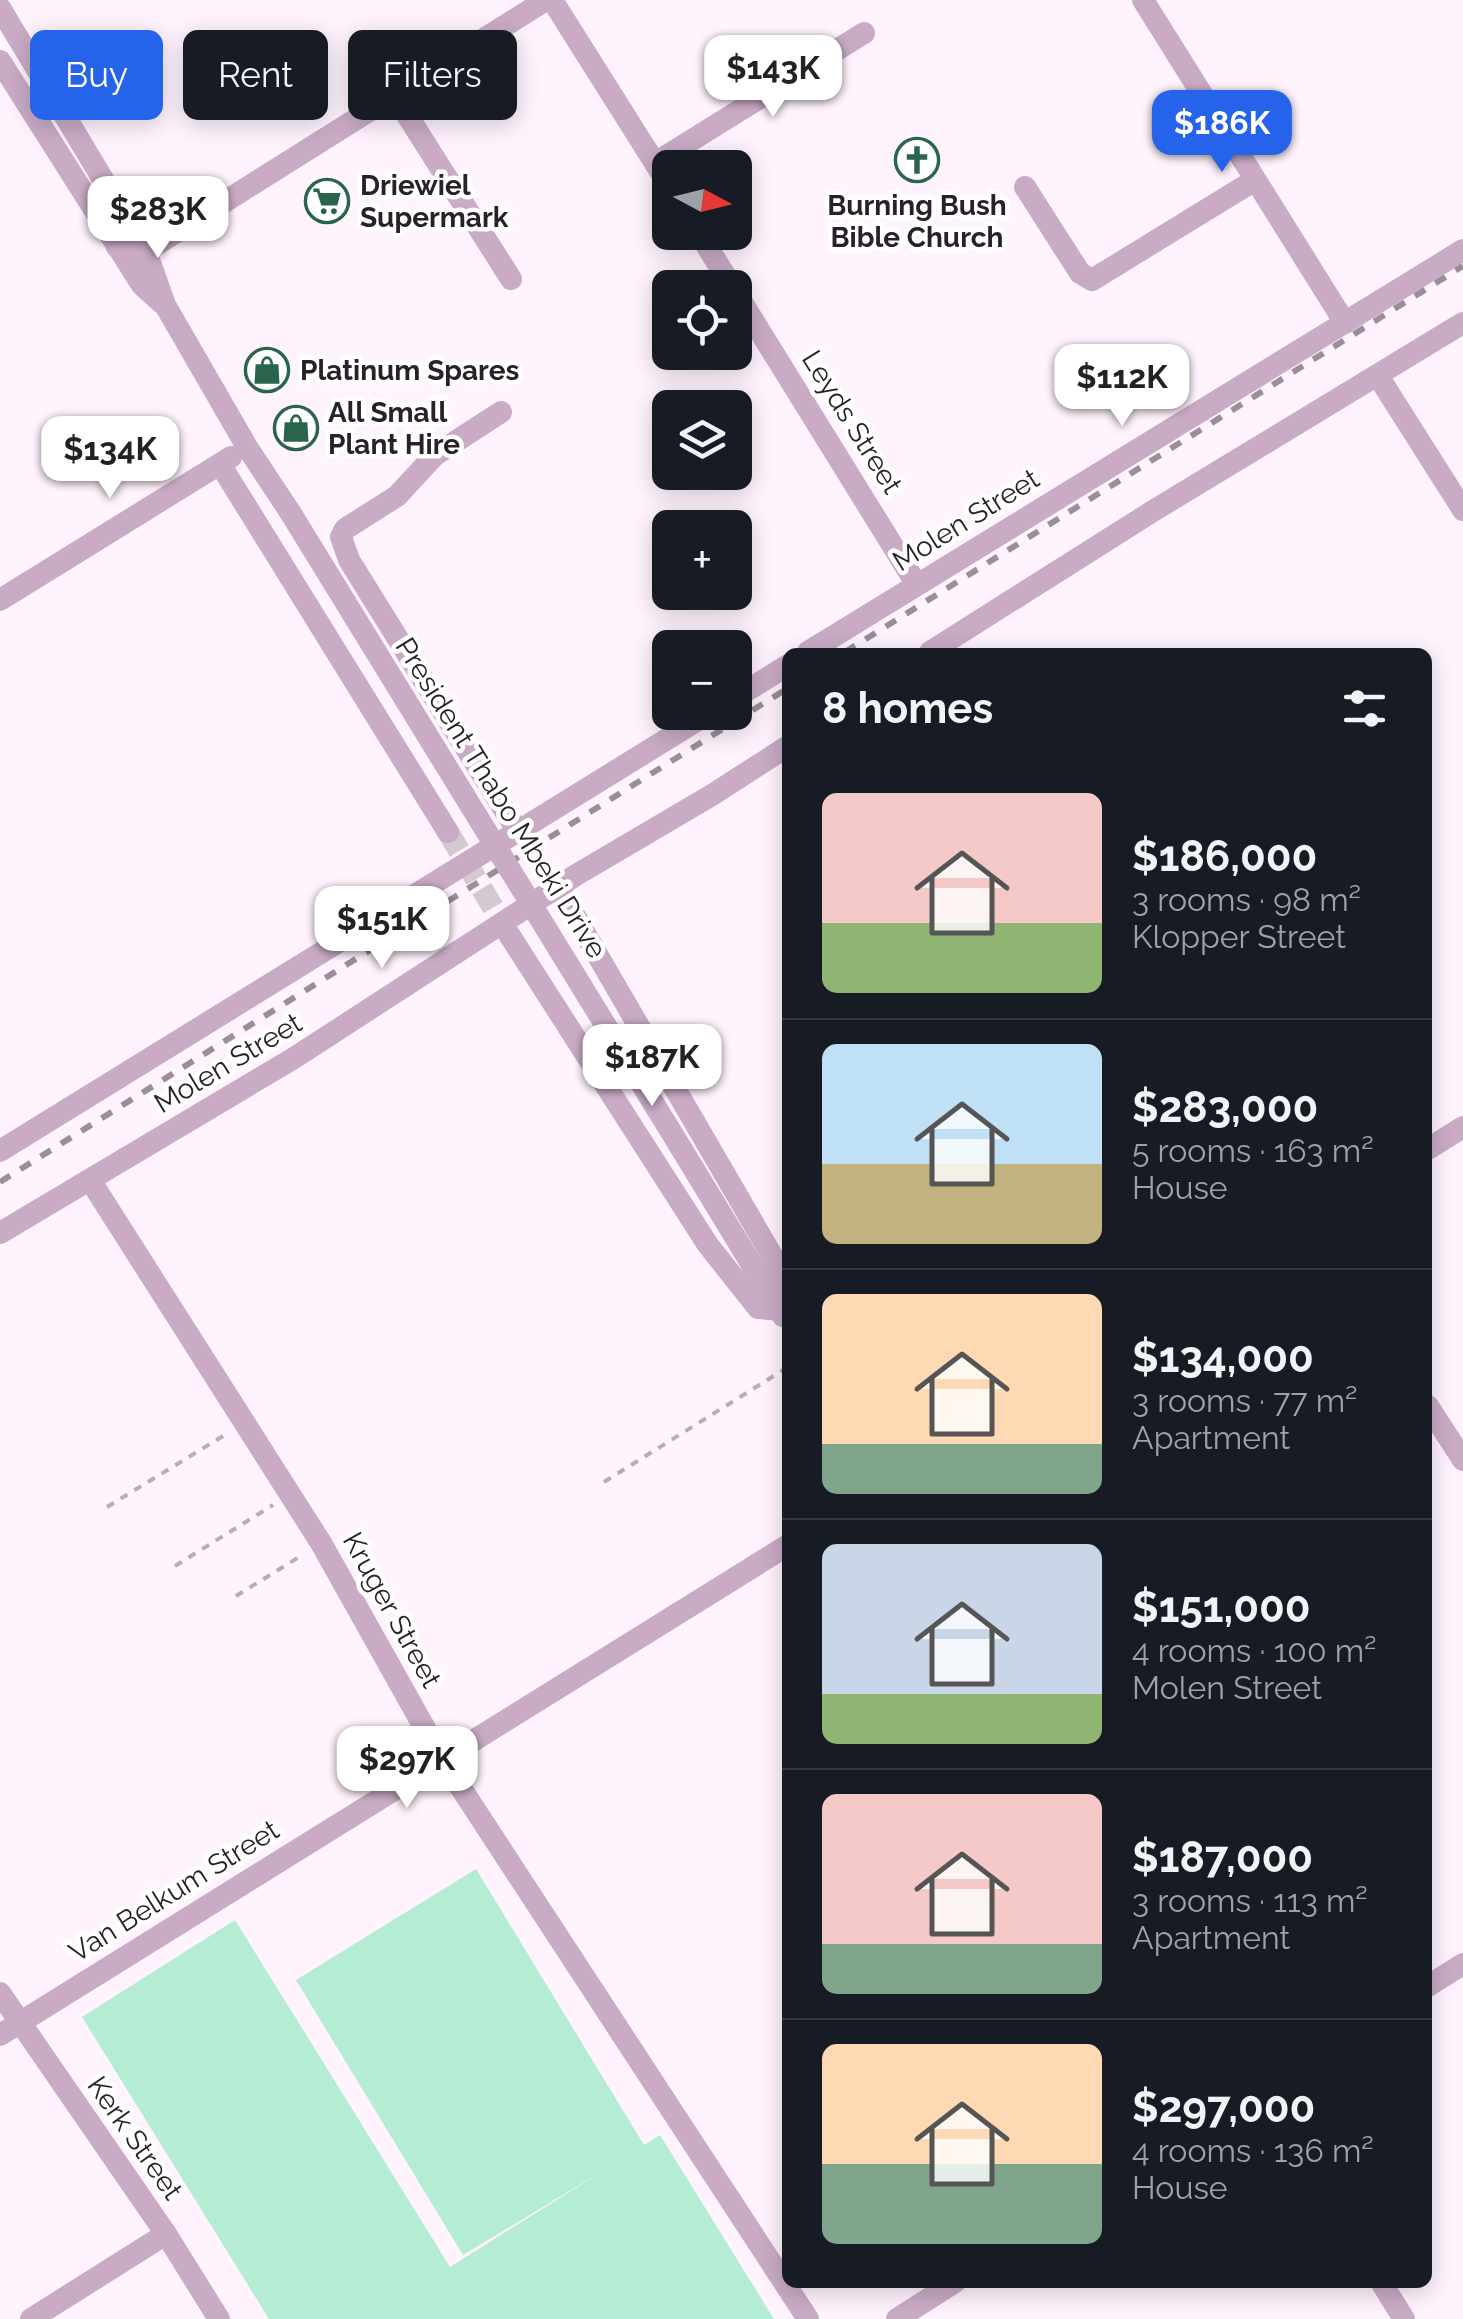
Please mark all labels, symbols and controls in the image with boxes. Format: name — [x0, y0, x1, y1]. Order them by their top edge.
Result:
chip: Buy — [30, 30, 163, 120]
chip: Rent — [183, 30, 328, 120]
chip: Filters — [348, 30, 517, 120]
pin: $143K — [703, 35, 843, 120]
text: $143K — [726, 49, 820, 86]
pin: $186K — [1152, 90, 1292, 175]
text: $186K — [1174, 104, 1270, 141]
church icon: Burning Bush Bible Church — [894, 137, 940, 183]
north arrow — [652, 150, 752, 250]
map controls — [652, 150, 752, 730]
place label: Driewiel Supermark — [360, 169, 509, 234]
pin: $283K — [88, 176, 228, 261]
supermarket icon: Driewiel Supermark — [304, 178, 350, 224]
place label: Burning Bush Bible Church — [827, 189, 1007, 254]
text: $283K — [110, 190, 206, 227]
button: locate — [652, 270, 752, 370]
street label: Leyds Street — [795, 344, 909, 500]
pin: $112K — [1052, 344, 1192, 429]
shop icon: Platinum Spares — [244, 347, 290, 393]
place label: Platinum Spares — [300, 354, 519, 387]
text: $112K — [1076, 358, 1168, 395]
button: layers — [652, 390, 752, 490]
place label: All Small Plant Hire — [328, 396, 460, 461]
shop icon: All Small Plant Hire — [273, 405, 319, 451]
pin: $134K — [40, 416, 180, 501]
text: $134K — [63, 430, 157, 467]
street label: Molen Street — [887, 462, 1046, 578]
button: + — [652, 510, 752, 610]
button: − — [652, 630, 752, 730]
street label: President Thabo Mbeki Drive — [389, 632, 613, 964]
icon: filters — [1337, 681, 1392, 736]
text: 8 homes — [822, 684, 993, 733]
text: $186,000 — [1132, 832, 1317, 881]
icon: home — [902, 833, 1022, 953]
text: 3 rooms · 98 m² — [1132, 881, 1361, 918]
pin: $151K — [312, 886, 452, 971]
text: $151K — [336, 900, 428, 937]
text: Klopper Street — [1132, 918, 1346, 955]
street label: Molen Street — [148, 1006, 308, 1120]
pin: $187K — [582, 1024, 722, 1109]
text: $187K — [605, 1038, 699, 1075]
text: $283,000 — [1132, 1083, 1318, 1132]
icon: home — [902, 1084, 1022, 1204]
text: 5 rooms · 163 m² — [1132, 1132, 1374, 1169]
text: House — [1132, 1169, 1228, 1206]
text: $134,000 — [1132, 1333, 1314, 1382]
icon: home — [902, 1334, 1022, 1454]
text: 3 rooms · 77 m² — [1132, 1382, 1358, 1419]
text: Apartment — [1132, 1419, 1290, 1456]
street label: Kruger Street — [336, 1527, 448, 1694]
text: $151,000 — [1132, 1583, 1311, 1632]
icon: home — [902, 1584, 1022, 1704]
text: 4 rooms · 100 m² — [1132, 1632, 1377, 1669]
text: Molen Street — [1132, 1669, 1322, 1706]
pin: $297K — [337, 1726, 477, 1811]
text: $297K — [359, 1740, 455, 1777]
street label: Van Belkum Street — [63, 1813, 285, 1969]
text: $187,000 — [1132, 1833, 1313, 1882]
icon: home — [902, 1834, 1022, 1954]
text: 3 rooms · 113 m² — [1132, 1882, 1368, 1919]
text: Apartment — [1132, 1919, 1290, 1956]
street label: Kerk Street — [80, 2070, 190, 2207]
text: $297,000 — [1132, 2083, 1315, 2132]
icon: home — [902, 2084, 1022, 2204]
text: 4 rooms · 136 m² — [1132, 2132, 1374, 2169]
text: House — [1132, 2169, 1228, 2206]

